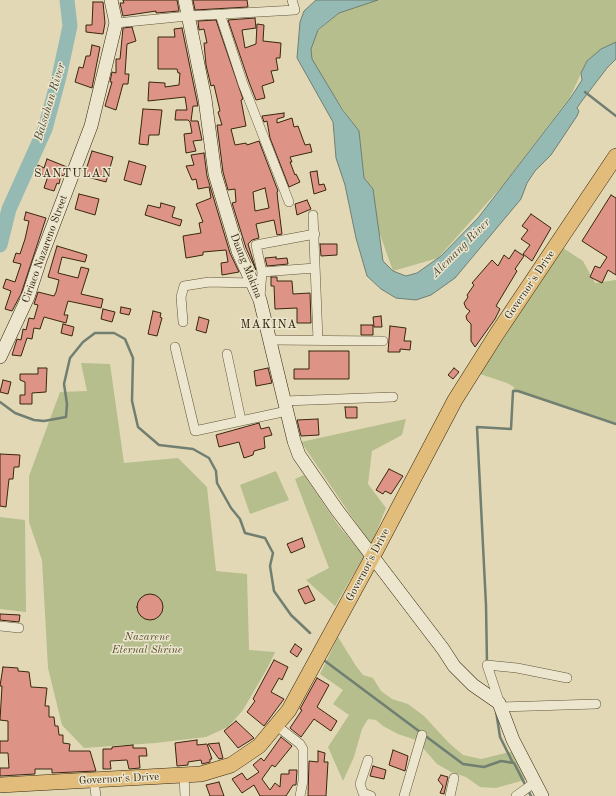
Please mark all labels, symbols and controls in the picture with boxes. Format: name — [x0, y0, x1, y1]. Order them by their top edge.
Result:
water label: Balsahan River — [31, 61, 69, 143]
district label: SANTULAN — [34, 167, 112, 181]
street label: Ciriaco Nazareno Street — [19, 193, 71, 305]
water label: Alemang River — [428, 215, 494, 281]
street label: Daang Makina — [227, 231, 265, 301]
street label: Governor's Drive — [502, 248, 558, 322]
district label: MAKINA — [240, 318, 298, 332]
street label: Governor's Drive — [343, 526, 393, 604]
park label: Nazarene Eternal Shrine — [112, 630, 182, 656]
street label: Governor's Drive — [78, 770, 160, 788]

